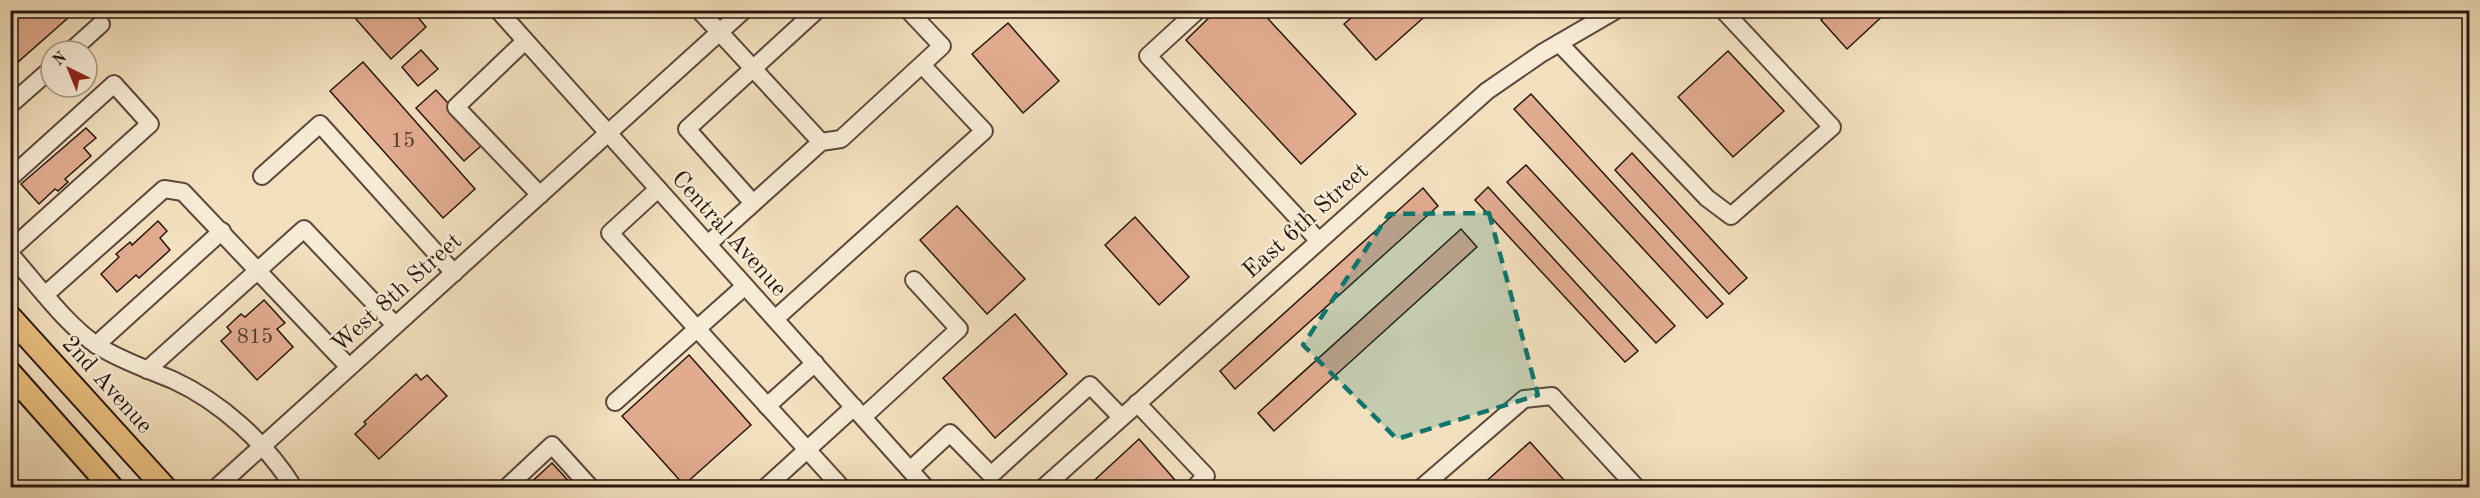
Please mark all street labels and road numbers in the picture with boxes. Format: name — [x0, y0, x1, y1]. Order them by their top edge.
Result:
street label: East 6th Street — [1239, 159, 1374, 284]
street label: Central Avenue — [666, 167, 791, 302]
street label: West 8th Street — [328, 229, 467, 358]
street label: 2nd Avenue — [57, 332, 156, 439]

